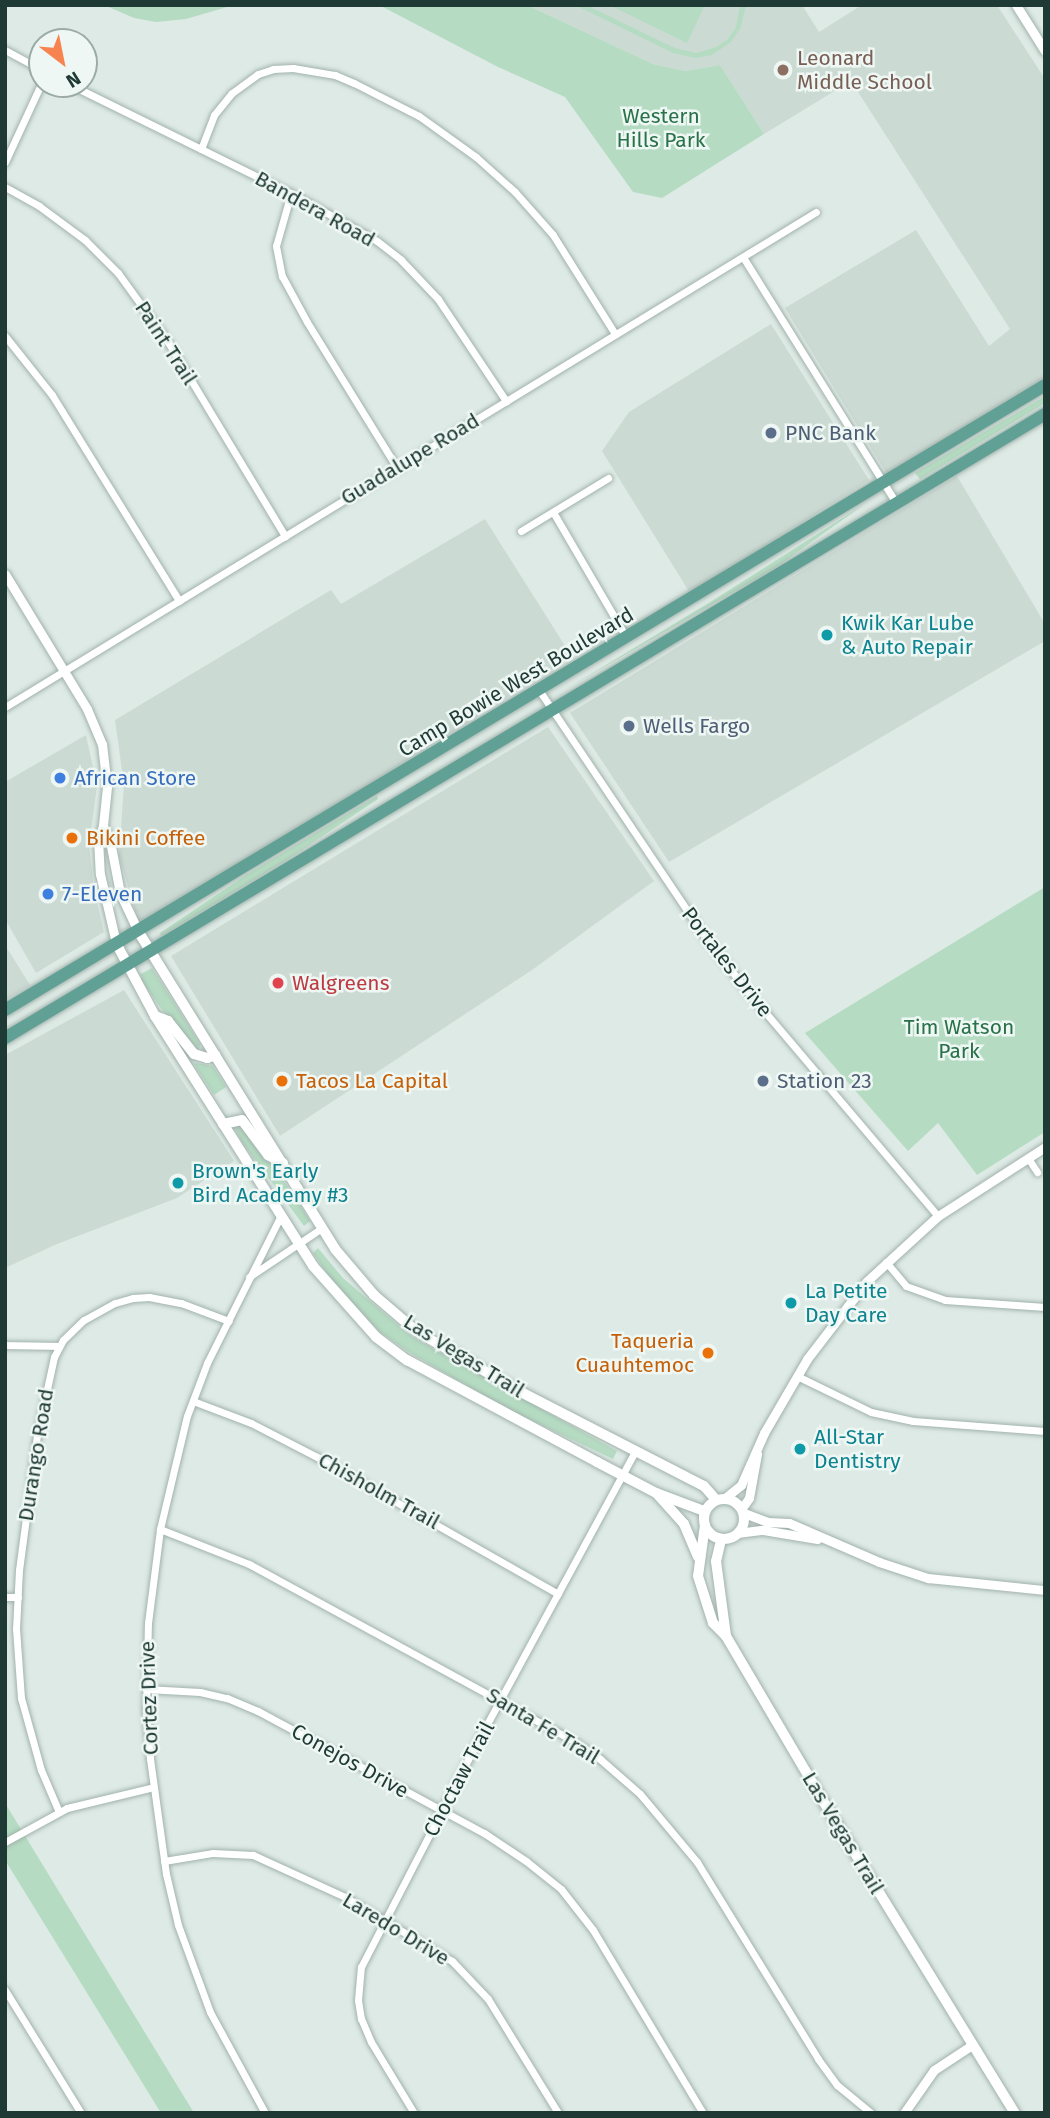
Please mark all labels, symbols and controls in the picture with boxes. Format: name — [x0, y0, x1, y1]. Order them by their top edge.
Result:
north arrow — [28, 28, 98, 98]
place label: Leonard Middle School — [797, 45, 932, 95]
marker: Leonard Middle School — [775, 62, 791, 78]
text: N — [62, 66, 85, 93]
park label: Western Hills Park — [616, 103, 706, 153]
street label: Bandera Road — [251, 166, 379, 252]
street label: Paint Trail — [130, 296, 202, 390]
street label: Guadalupe Road — [336, 408, 484, 510]
place label: PNC Bank — [785, 420, 876, 446]
marker: PNC Bank — [763, 425, 779, 441]
street label: Camp Bowie West Boulevard — [394, 602, 638, 762]
place label: Kwik Kar Lube & Auto Repair — [841, 610, 974, 660]
marker: Kwik Kar Lube & Auto Repair — [819, 627, 835, 643]
place label: Wells Fargo — [643, 713, 750, 739]
marker: Wells Fargo — [621, 718, 637, 734]
place label: African Store — [74, 765, 196, 791]
marker: African Store — [52, 770, 68, 786]
place label: Bikini Coffee — [86, 825, 206, 851]
marker: Bikini Coffee — [64, 830, 80, 846]
place label: 7-Eleven — [62, 881, 142, 907]
marker: 7-Eleven — [40, 886, 56, 902]
street label: Portales Drive — [676, 902, 778, 1022]
place label: Walgreens — [292, 970, 389, 996]
marker: Walgreens — [270, 975, 286, 991]
park label: Tim Watson Park — [904, 1014, 1014, 1064]
place label: Tacos La Capital — [296, 1068, 448, 1094]
place label: Station 23 — [777, 1068, 872, 1094]
marker: Tacos La Capital — [274, 1073, 290, 1089]
marker: Station 23 — [755, 1073, 771, 1089]
place label: Brown's Early Bird Academy #3 — [192, 1158, 349, 1208]
marker: Brown's Early Bird Academy #3 — [170, 1175, 186, 1191]
place label: La Petite Day Care — [805, 1278, 887, 1328]
marker: La Petite Day Care — [783, 1295, 799, 1311]
street label: Las Vegas Trail — [399, 1309, 529, 1403]
place label: Taqueria Cuauhtemoc — [575, 1328, 694, 1378]
marker: Taqueria Cuauhtemoc — [700, 1345, 716, 1361]
street label: Durango Road — [13, 1387, 59, 1523]
place label: All-Star Dentistry — [814, 1424, 901, 1474]
marker: All-Star Dentistry — [792, 1441, 808, 1457]
street label: Chisholm Trail — [314, 1447, 444, 1535]
street label: Cortez Drive — [134, 1640, 164, 1756]
street label: Santa Fe Trail — [482, 1682, 604, 1770]
street label: Choctaw Trail — [418, 1717, 500, 1841]
street label: Conejos Drive — [287, 1718, 413, 1804]
street label: Las Vegas Trail — [797, 1768, 889, 1898]
street label: Laredo Drive — [338, 1887, 454, 1971]

